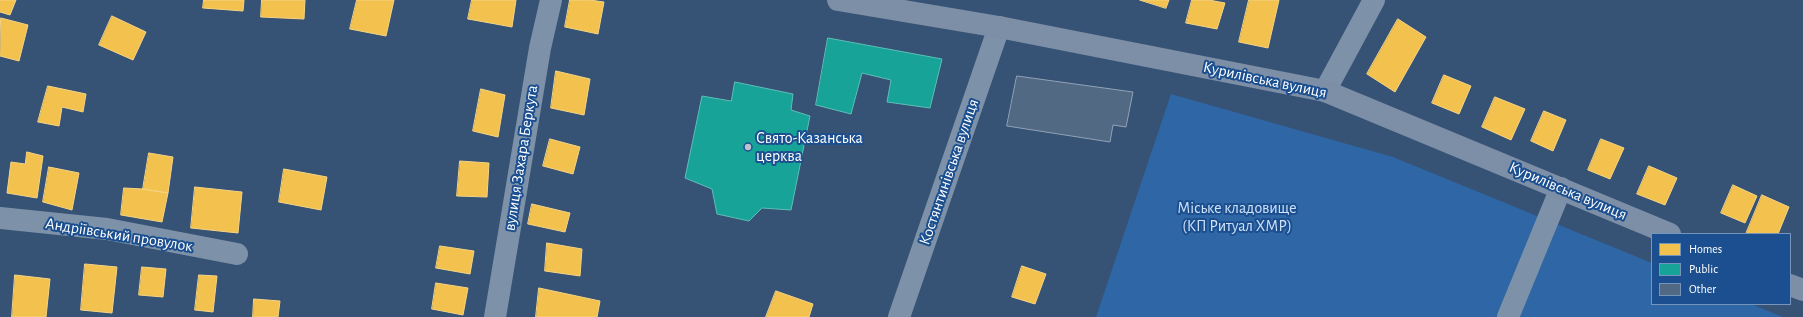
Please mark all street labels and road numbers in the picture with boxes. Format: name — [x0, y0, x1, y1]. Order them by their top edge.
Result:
street label: Курилівська вулиця — [1201, 58, 1329, 102]
street label: вулиця Захара Беркута — [500, 84, 542, 232]
street label: Костянтинівська вулиця — [915, 96, 983, 248]
street label: Курилівська вулиця — [1506, 158, 1630, 224]
street label: Андріївський провулок — [44, 214, 194, 256]

